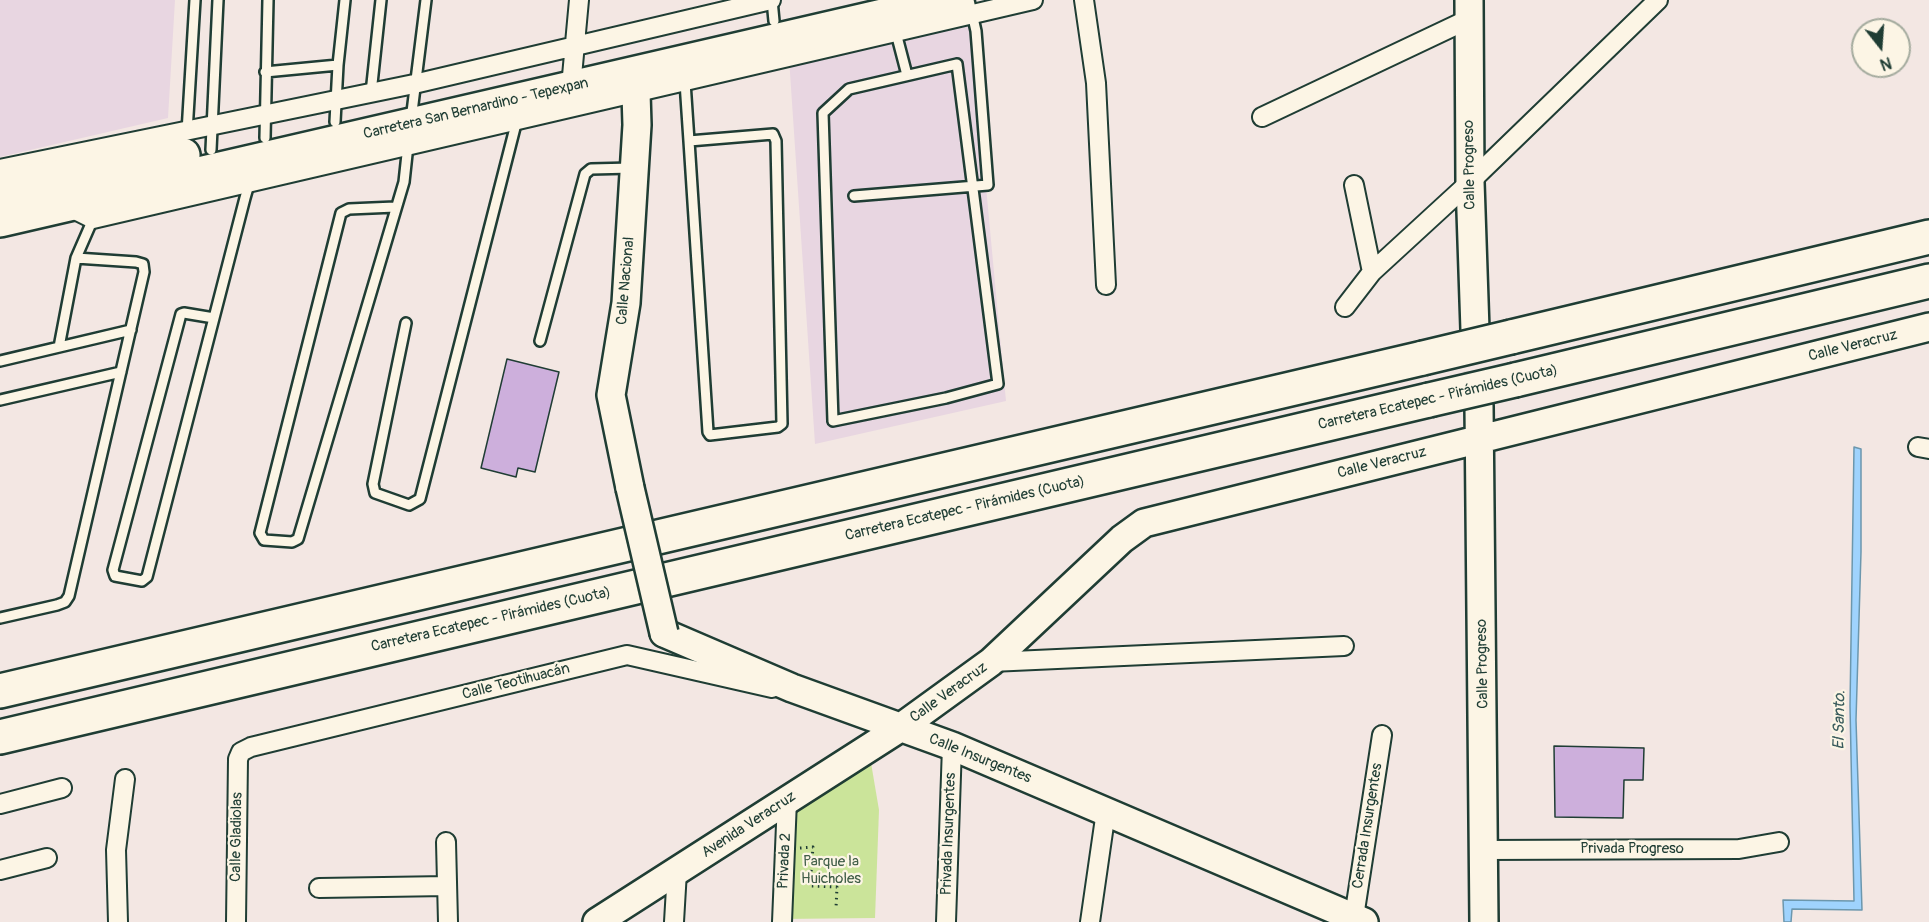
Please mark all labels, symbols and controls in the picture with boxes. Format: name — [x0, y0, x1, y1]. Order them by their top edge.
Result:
north arrow — [1851, 18, 1911, 78]
text: N — [1878, 52, 1894, 74]
street label: Carretera San Bernardino - Tepexpan — [362, 74, 590, 144]
street label: Calle Progreso — [1460, 120, 1480, 210]
street label: Calle Nacional — [613, 236, 639, 326]
street label: Calle Veracruz — [1807, 326, 1899, 366]
street label: Carretera Ecatepec - Pirámides (Cuota) — [1316, 362, 1560, 434]
street label: Calle Veracruz — [1336, 443, 1428, 483]
street label: Carretera Ecatepec - Pirámides (Cuota) — [843, 473, 1087, 545]
street label: Carretera Ecatepec - Pirámides (Cuota) — [369, 584, 613, 656]
street label: Calle Progreso — [1473, 619, 1493, 709]
street label: Calle Veracruz — [907, 659, 991, 727]
street label: Calle Teotihuacán — [460, 660, 572, 704]
water label: El Santo. — [1830, 690, 1850, 750]
street label: Calle Insurgentes — [926, 730, 1034, 788]
street label: Cerrada Insurgentes — [1349, 762, 1387, 890]
street label: Privada Insurgentes — [938, 772, 960, 896]
street label: Avenida Veracruz — [699, 788, 799, 862]
street label: Calle Gladiolas — [227, 792, 247, 882]
street label: Privada 2 — [775, 832, 795, 890]
street label: Privada Progreso — [1580, 840, 1684, 858]
park label: Parque la Huicholes — [801, 853, 861, 888]

